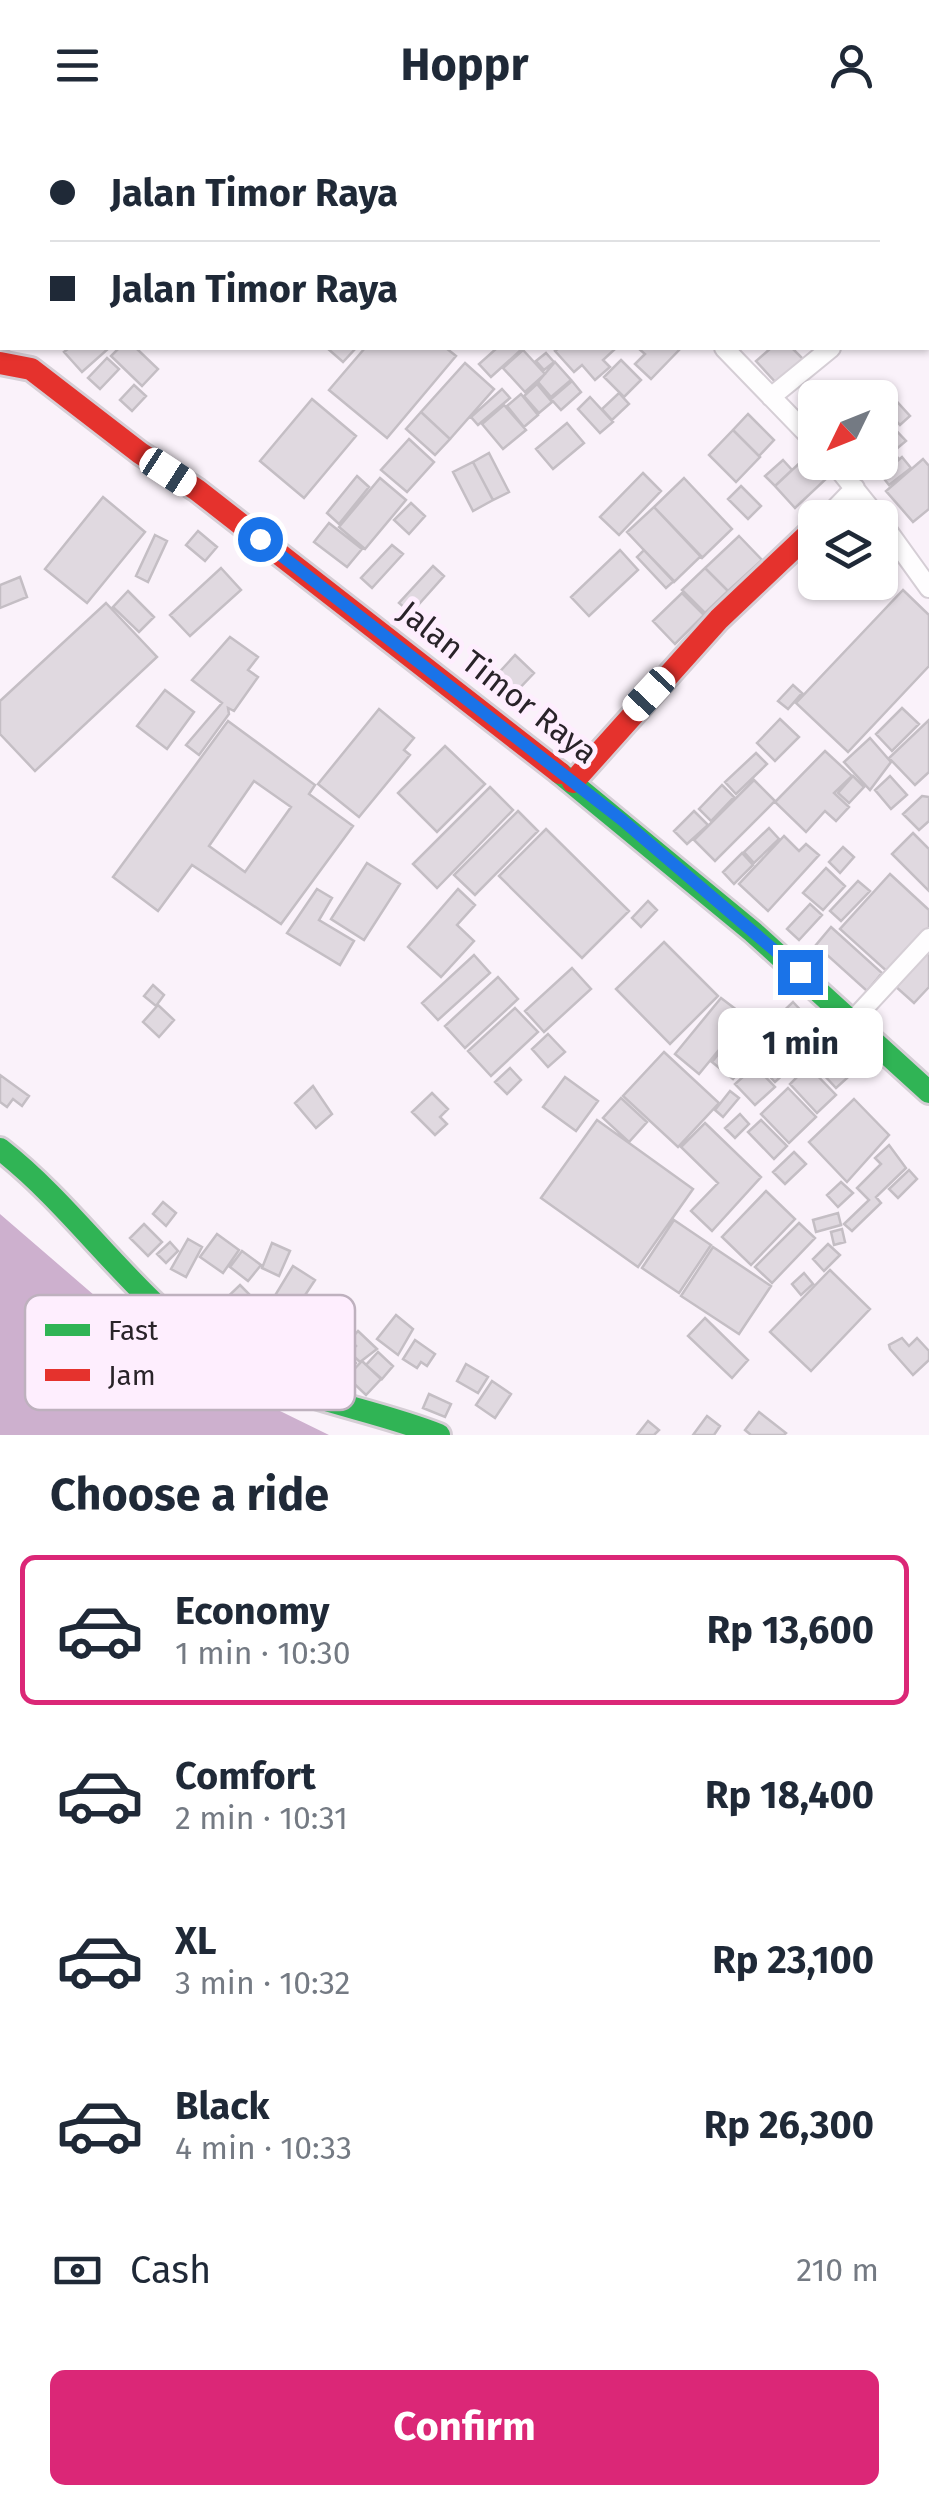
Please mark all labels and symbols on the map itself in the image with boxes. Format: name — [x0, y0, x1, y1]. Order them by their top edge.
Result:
north arrow — [798, 380, 898, 480]
car — [135, 443, 201, 501]
route start — [238, 517, 283, 562]
street label: Jalan Timor Raya — [391, 593, 605, 771]
car — [618, 662, 680, 726]
route end — [778, 950, 823, 995]
callout: 1 min — [718, 1007, 882, 1077]
legend — [25, 1295, 355, 1410]
text: Fast — [108, 1314, 159, 1347]
text: Jam — [108, 1359, 156, 1392]

